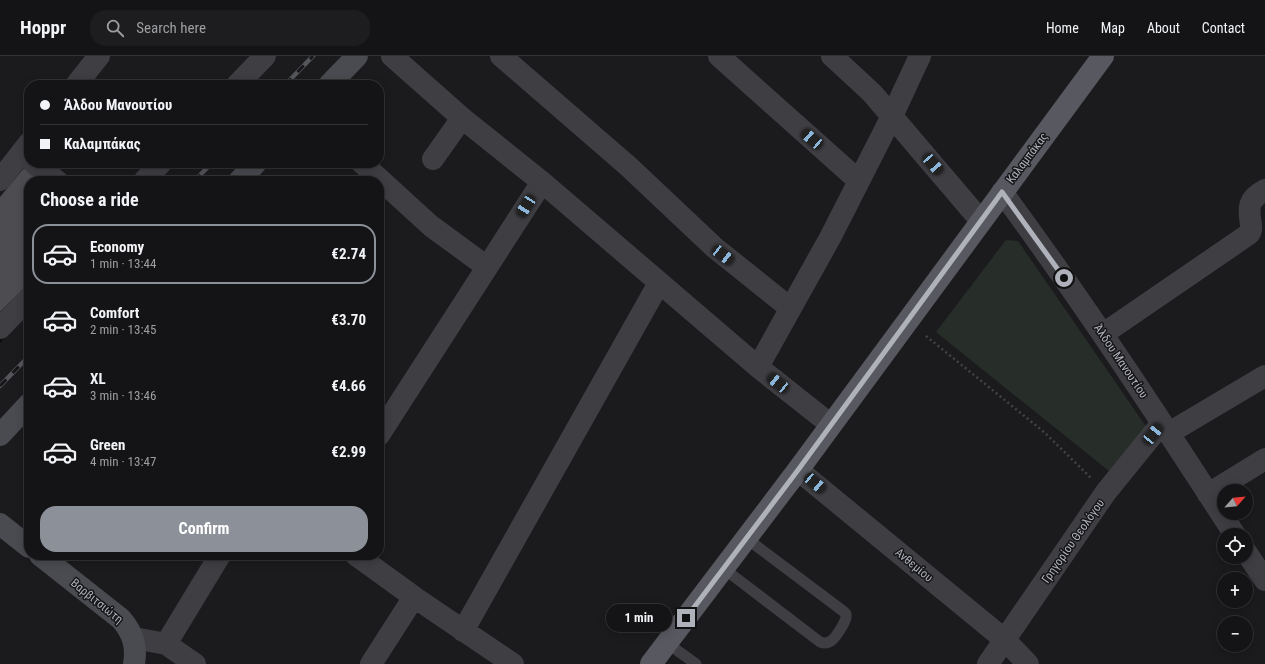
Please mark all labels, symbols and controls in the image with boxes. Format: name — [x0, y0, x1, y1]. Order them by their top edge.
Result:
search box — [90, 10, 370, 46]
text: Hoppr — [20, 16, 66, 39]
icon: search — [104, 17, 126, 39]
text: Search here — [136, 19, 206, 37]
text: Home — [1046, 20, 1079, 36]
text: Map — [1101, 20, 1125, 36]
text: About — [1147, 20, 1180, 36]
text: Contact — [1202, 20, 1245, 36]
text: Άλδου Μανουτίου — [64, 96, 172, 114]
car — [799, 127, 825, 151]
street label: Καλαμπάκας — [1003, 130, 1051, 186]
text: Καλαμπάκας — [64, 135, 140, 153]
car — [921, 151, 945, 177]
text: Choose a ride — [40, 189, 139, 210]
car — [514, 193, 538, 219]
icon: car — [42, 236, 78, 272]
text: Economy — [90, 238, 144, 256]
car — [710, 243, 736, 267]
text: €2.74 — [331, 245, 366, 263]
text: 1 min · 13:44 — [90, 256, 156, 271]
route start — [1055, 269, 1073, 287]
icon: car — [42, 302, 78, 338]
text: Comfort — [90, 304, 139, 322]
text: €3.70 — [331, 311, 366, 329]
street label: Άλδου Μανουτίου — [1091, 321, 1151, 401]
text: 2 min · 13:45 — [90, 322, 156, 337]
icon: car — [42, 368, 78, 404]
text: XL — [90, 370, 106, 388]
car — [765, 371, 791, 395]
text: €4.66 — [331, 377, 366, 395]
text: 3 min · 13:46 — [90, 388, 156, 403]
car — [1141, 421, 1165, 447]
icon: car — [42, 434, 78, 470]
text: Green — [90, 436, 125, 454]
text: €2.99 — [331, 443, 366, 461]
text: 4 min · 13:47 — [90, 454, 156, 469]
car — [802, 471, 828, 495]
north arrow — [1217, 484, 1253, 520]
map controls — [1217, 484, 1253, 652]
street label: Γρηγορίου Θεολόγου — [1039, 496, 1107, 586]
button: Confirm — [40, 506, 368, 552]
button: locate — [1217, 528, 1253, 564]
street label: Ανθεμίου — [892, 545, 936, 585]
button: + — [1217, 572, 1253, 608]
street label: Βαρβιτσιώτη — [68, 576, 126, 626]
callout: 1 min — [606, 604, 672, 632]
route end — [677, 609, 695, 627]
text: 1 min — [625, 610, 653, 625]
button: − — [1217, 616, 1253, 652]

